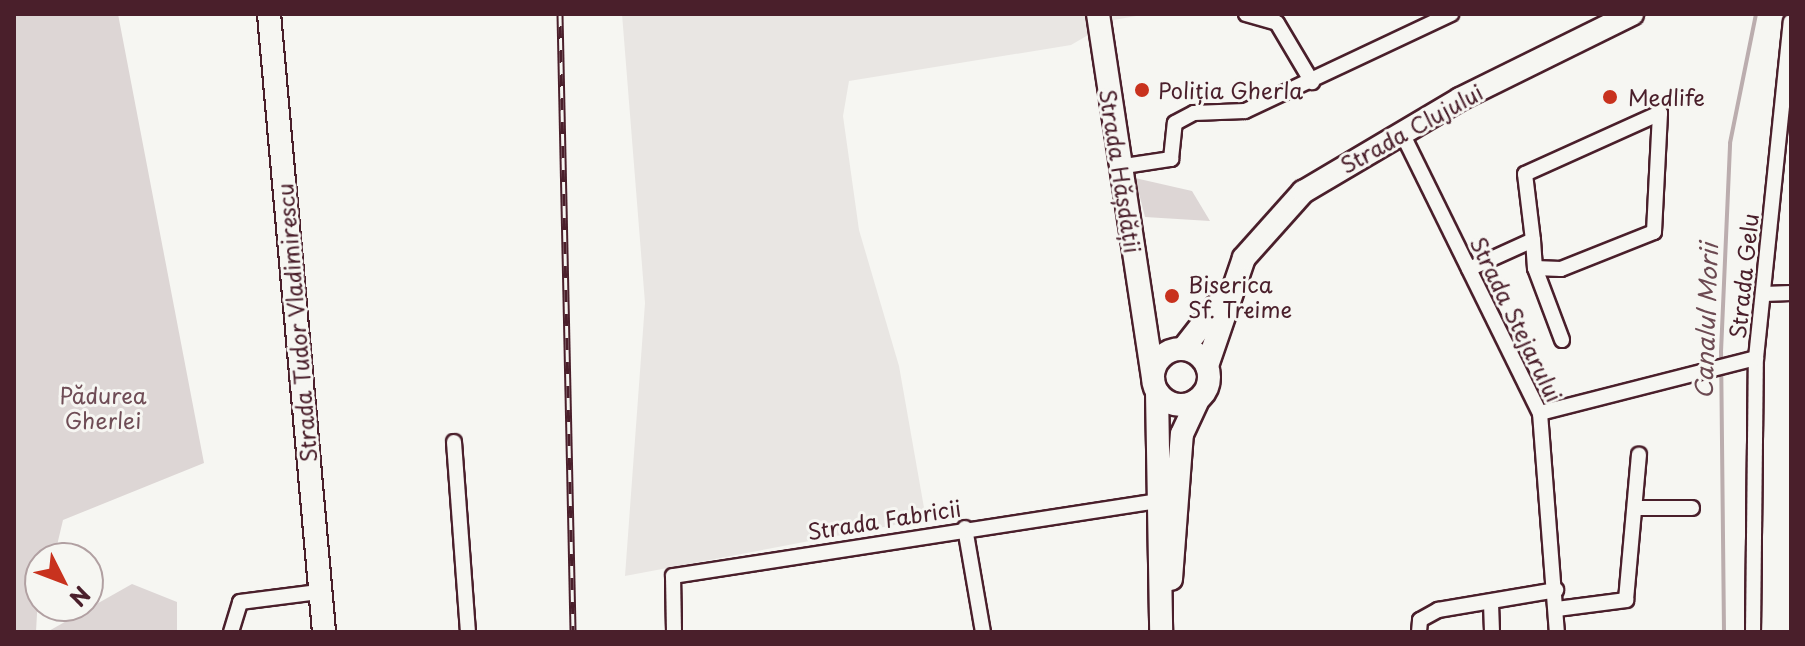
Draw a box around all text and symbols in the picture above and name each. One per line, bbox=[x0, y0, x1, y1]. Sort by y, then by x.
place label: Poliția Gherla bbox=[1158, 77, 1304, 103]
street label: Strada Clujului bbox=[1335, 78, 1487, 178]
marker: Poliția Gherla bbox=[1133, 81, 1151, 99]
place label: Medlife bbox=[1628, 84, 1705, 110]
marker: Medlife bbox=[1599, 86, 1621, 108]
street label: Strada Hășdății bbox=[1095, 87, 1147, 255]
street label: Strada Tudor Vladimirescu bbox=[271, 182, 321, 464]
street label: Strada Gelu bbox=[1723, 211, 1763, 341]
street label: Strada Stejarului bbox=[1465, 232, 1569, 406]
water label: Canalul Morii bbox=[1689, 243, 1723, 399]
place label: Biserica Sf. Treime bbox=[1188, 270, 1294, 322]
marker: Biserica Sf. Treime bbox=[1163, 287, 1181, 305]
park label: Pădurea Gherlei bbox=[59, 381, 147, 432]
street label: Strada Fabricii bbox=[805, 494, 963, 544]
north arrow bbox=[24, 542, 104, 622]
text: N bbox=[63, 580, 99, 615]

